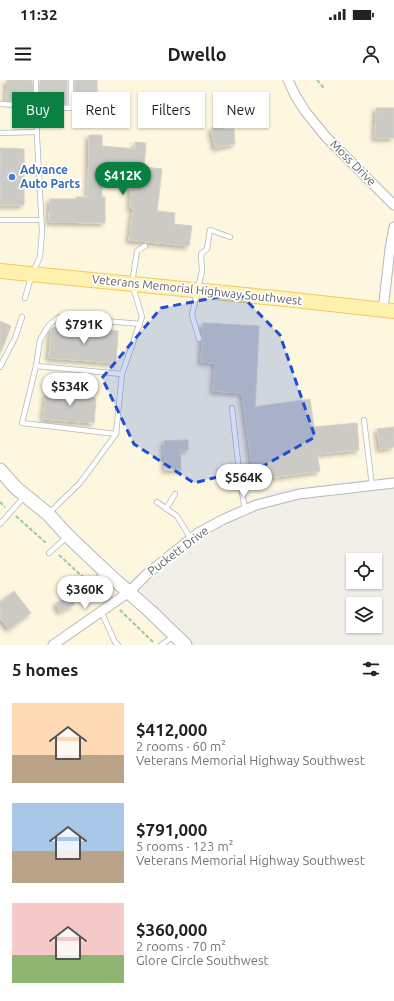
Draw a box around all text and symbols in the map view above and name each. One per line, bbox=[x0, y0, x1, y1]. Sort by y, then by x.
text: 11:32 bbox=[20, 6, 58, 23]
icon: menu bbox=[12, 43, 34, 65]
icon: person bbox=[360, 43, 382, 65]
text: Dwello bbox=[167, 44, 227, 64]
chip: Buy bbox=[12, 92, 64, 128]
chip: Rent bbox=[72, 92, 130, 128]
chip: Filters bbox=[138, 92, 205, 128]
chip: New bbox=[213, 92, 269, 128]
street label: Moss Drive bbox=[328, 137, 379, 188]
pin: $412K bbox=[95, 162, 151, 196]
place label: Advance Auto Parts bbox=[20, 163, 81, 190]
text: $412K bbox=[104, 168, 142, 182]
marker: Advance Auto Parts bbox=[7, 172, 17, 182]
street label: Veterans Memorial Highway Southwest bbox=[91, 272, 303, 307]
pin: $791K bbox=[56, 311, 112, 345]
text: $791K bbox=[65, 317, 103, 331]
pin: $534K bbox=[42, 373, 98, 407]
text: $534K bbox=[51, 379, 89, 393]
pin: $564K bbox=[216, 464, 272, 498]
text: $564K bbox=[225, 470, 263, 484]
street label: Puckett Drive bbox=[145, 524, 211, 578]
map controls bbox=[346, 553, 382, 633]
button: locate bbox=[346, 553, 382, 589]
pin: $360K bbox=[57, 576, 113, 610]
text: $360K bbox=[66, 582, 104, 596]
button: layers bbox=[346, 597, 382, 633]
icon: filters bbox=[360, 658, 382, 680]
text: 5 homes bbox=[12, 660, 78, 679]
icon: home bbox=[44, 719, 92, 767]
text: $412,000 bbox=[136, 720, 207, 739]
text: 2 rooms · 60 m² bbox=[136, 739, 226, 753]
text: Veterans Memorial Highway Southwest bbox=[136, 753, 365, 767]
icon: home bbox=[44, 819, 92, 867]
text: $791,000 bbox=[136, 820, 207, 839]
text: 5 rooms · 123 m² bbox=[136, 839, 233, 853]
text: Veterans Memorial Highway Southwest bbox=[136, 853, 365, 867]
icon: home bbox=[44, 919, 92, 967]
text: $360,000 bbox=[136, 920, 207, 939]
text: 2 rooms · 70 m² bbox=[136, 939, 226, 953]
text: Glore Circle Southwest bbox=[136, 953, 269, 967]

